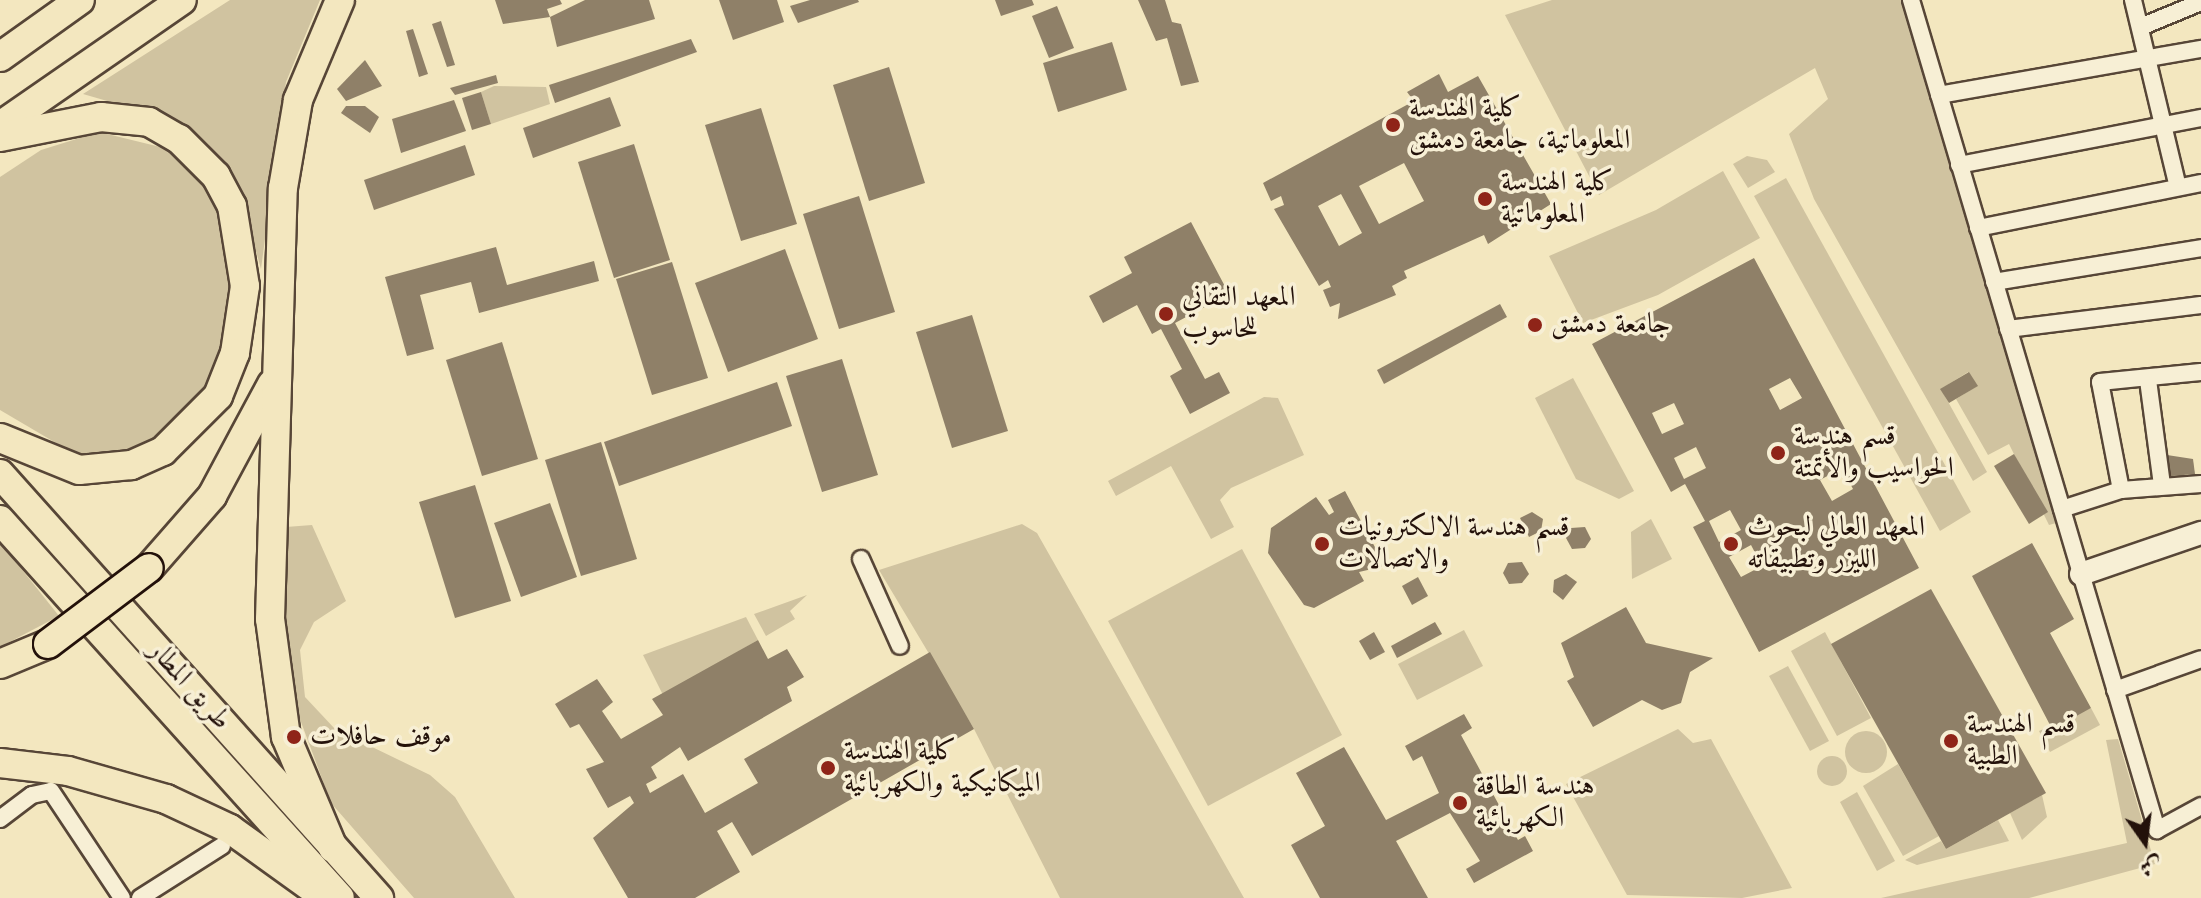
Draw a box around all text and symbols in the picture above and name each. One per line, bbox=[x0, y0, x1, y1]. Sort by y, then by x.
place label: كلية الهندسة المعلوماتية، جامعة دمشق bbox=[1409, 92, 1630, 158]
marker: كلية الهندسة المعلوماتية، جامعة دمشق bbox=[1384, 116, 1402, 134]
place label: كلية الهندسة المعلوماتية bbox=[1501, 166, 1614, 232]
marker: كلية الهندسة المعلوماتية bbox=[1476, 190, 1494, 208]
place label: المعهد التقاني للحاسوب bbox=[1182, 281, 1296, 347]
marker: المعهد التقاني للحاسوب bbox=[1157, 305, 1175, 323]
place label: جامعة دمشق bbox=[1551, 308, 1670, 342]
marker: جامعة دمشق bbox=[1526, 316, 1544, 334]
place label: قسم هندسة الحواسيب والأتمتة bbox=[1794, 420, 1954, 486]
marker: قسم هندسة الحواسيب والأتمتة bbox=[1769, 444, 1787, 462]
place label: قسم هندسة الالكترونيات والاتصالات bbox=[1338, 511, 1569, 577]
place label: المعهد العالي لبحوث الليزر وتطبيقاته bbox=[1747, 511, 1925, 577]
marker: قسم هندسة الالكترونيات والاتصالات bbox=[1313, 535, 1331, 553]
marker: المعهد العالي لبحوث الليزر وتطبيقاته bbox=[1722, 535, 1740, 553]
street label: طريق المطار bbox=[140, 635, 238, 737]
place label: قسم الهندسة الطبية bbox=[1967, 708, 2075, 774]
place label: موقف حافلات bbox=[310, 720, 452, 754]
marker: موقف حافلات bbox=[285, 728, 303, 746]
marker: قسم الهندسة الطبية bbox=[1942, 732, 1960, 750]
place label: كلية الهندسة الميكانيكية والكهربائية bbox=[844, 735, 1040, 801]
marker: كلية الهندسة الميكانيكية والكهربائية bbox=[819, 759, 837, 777]
place label: هندسة الطاقة الكهربائية bbox=[1476, 770, 1595, 836]
marker: هندسة الطاقة الكهربائية bbox=[1451, 794, 1469, 812]
north arrow bbox=[2105, 802, 2185, 882]
text: ش bbox=[2138, 852, 2164, 879]

